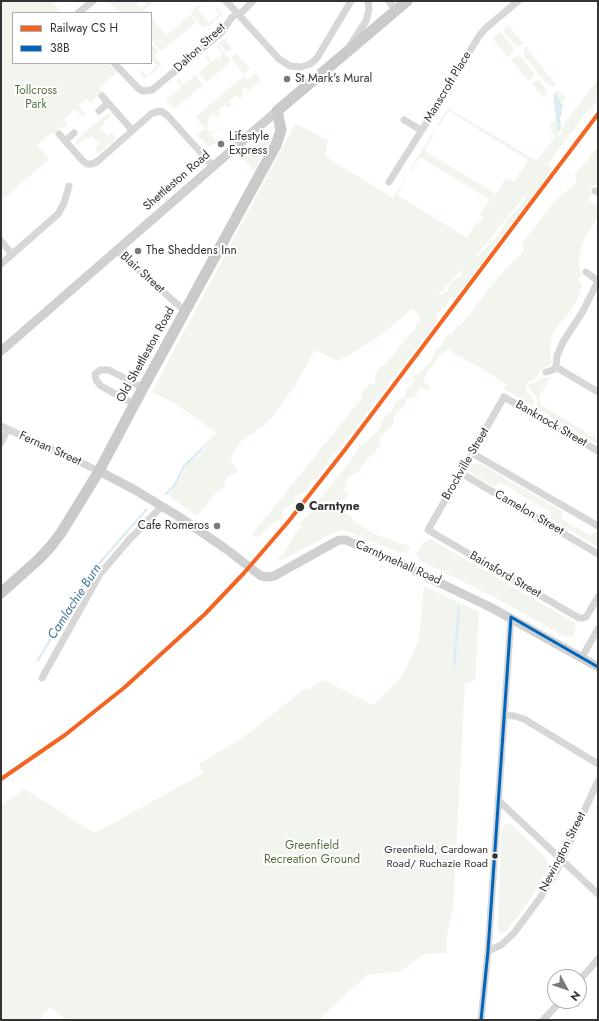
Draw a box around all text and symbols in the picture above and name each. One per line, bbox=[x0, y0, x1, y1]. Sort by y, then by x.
legend bbox=[12, 12, 152, 64]
text: Railway CS H bbox=[50, 19, 118, 37]
street label: Dalton Street bbox=[171, 21, 229, 75]
text: 38B bbox=[50, 39, 70, 57]
street label: Manscroft Place bbox=[421, 49, 475, 125]
place label: St Mark's Mural bbox=[295, 72, 372, 86]
marker: St Mark's Mural bbox=[282, 74, 292, 84]
park label: Tollcross Park bbox=[15, 84, 57, 112]
place label: Lifestyle Express bbox=[229, 130, 269, 158]
marker: Lifestyle Express bbox=[216, 139, 226, 149]
street label: Shettleston Road bbox=[141, 148, 213, 214]
place label: The Sheddens Inn bbox=[146, 244, 237, 258]
marker: The Sheddens Inn bbox=[133, 246, 143, 256]
street label: Blair Street bbox=[117, 249, 167, 297]
street label: Old Shettleston Road bbox=[114, 305, 178, 405]
street label: Banknock Street bbox=[513, 398, 589, 450]
street label: Brockville Street bbox=[440, 425, 492, 503]
street label: Fernan Street bbox=[17, 429, 83, 469]
street label: Camelon Street bbox=[492, 487, 566, 539]
place label: Carntyne bbox=[309, 500, 360, 514]
marker: Carntyne bbox=[294, 501, 306, 513]
place label: Cafe Romeros bbox=[138, 519, 209, 533]
marker: Cafe Romeros bbox=[212, 521, 222, 531]
street label: Carntynehall Road bbox=[353, 538, 443, 588]
street label: Bainsford Street bbox=[467, 549, 543, 601]
water label: Camlachie Burn bbox=[45, 561, 105, 643]
street label: Newington Street bbox=[537, 810, 589, 894]
park label: Greenfield Recreation Ground bbox=[264, 839, 360, 867]
place label: Greenfield, Cardowan Road/ Ruchazie Road bbox=[384, 843, 488, 869]
marker: Greenfield, Cardowan Road/ Ruchazie Road bbox=[490, 851, 500, 861]
north arrow bbox=[547, 969, 587, 1009]
text: N bbox=[566, 988, 584, 1005]

